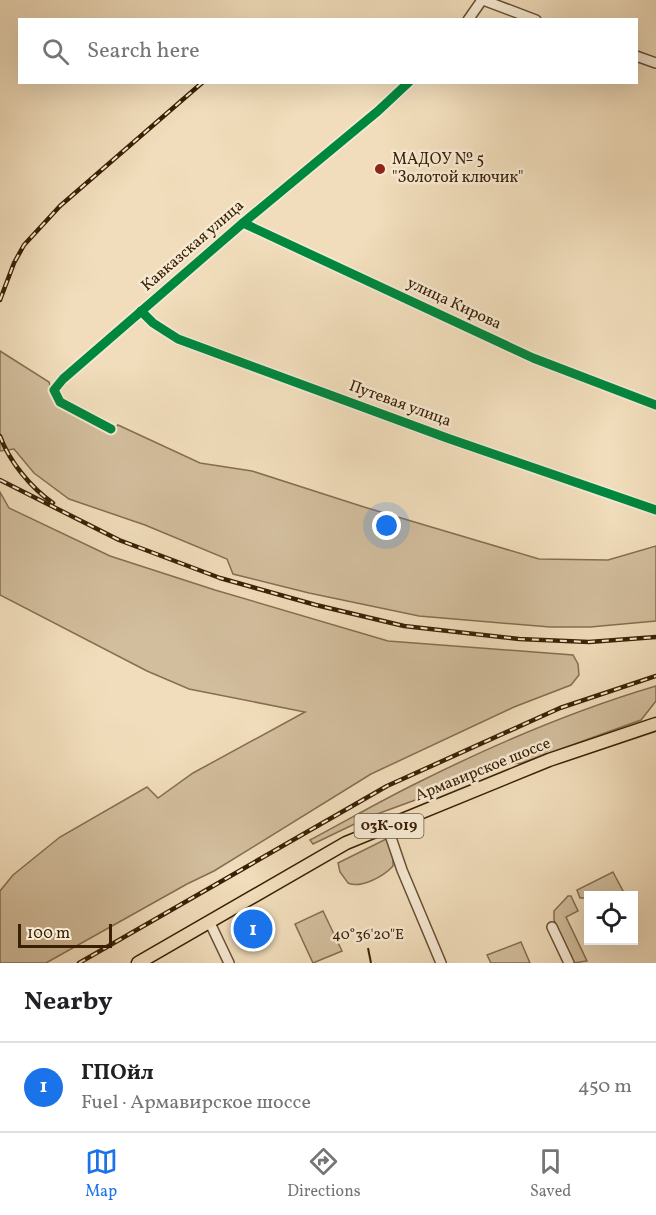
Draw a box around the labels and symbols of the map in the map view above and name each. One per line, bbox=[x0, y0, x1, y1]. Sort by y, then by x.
place label: МАДОУ № 5 "Золотой ключик" bbox=[392, 149, 523, 189]
marker: МАДОУ № 5 "Золотой ключик" bbox=[373, 162, 387, 176]
street label: Кавказская улица bbox=[137, 195, 249, 297]
street label: улица Кирова bbox=[403, 272, 505, 336]
street label: Путевая улица bbox=[346, 375, 454, 433]
your location bbox=[372, 511, 401, 540]
street label: Армавирское шоссе bbox=[412, 733, 554, 807]
road number: 03К-019 bbox=[354, 814, 424, 838]
pin: 1 bbox=[234, 906, 272, 952]
scale bar bbox=[18, 921, 112, 948]
text: 40°36'20"E bbox=[332, 925, 404, 946]

